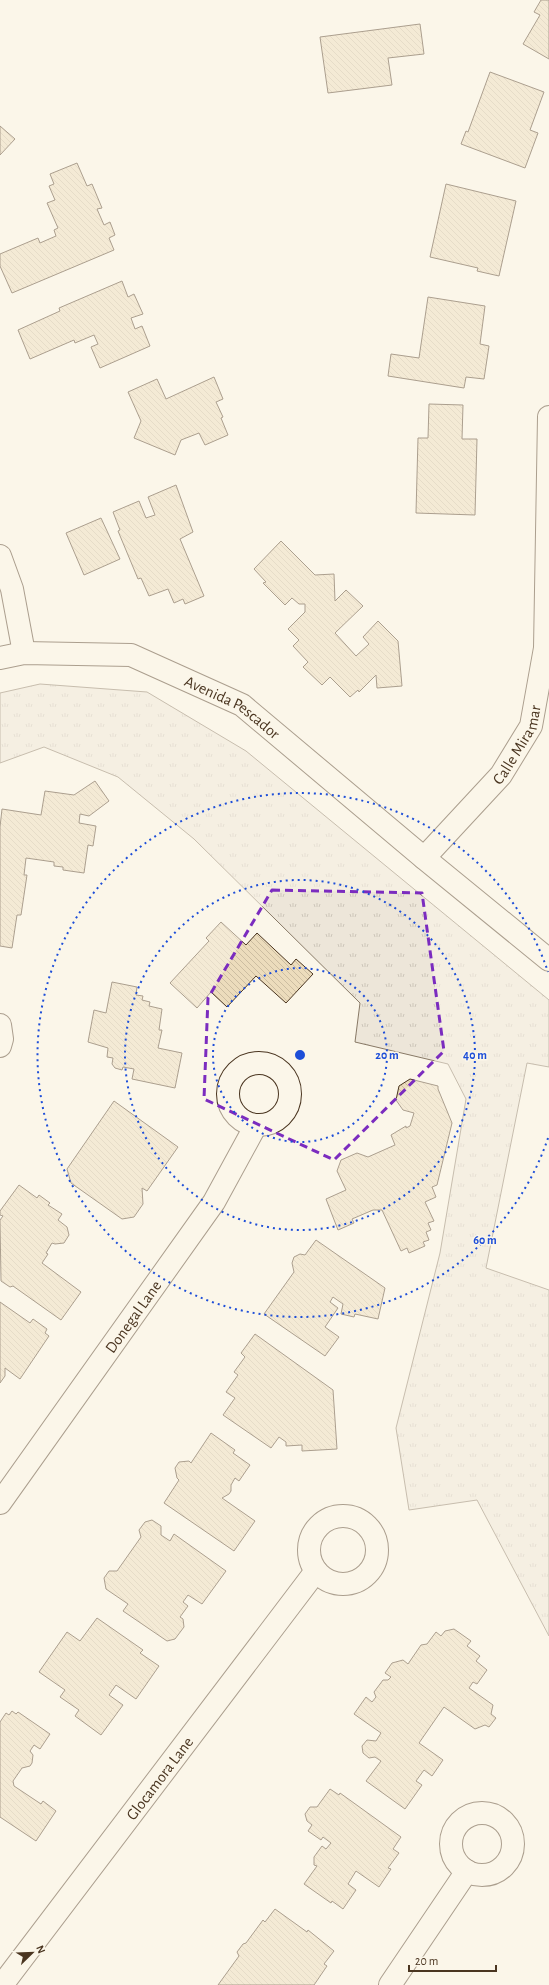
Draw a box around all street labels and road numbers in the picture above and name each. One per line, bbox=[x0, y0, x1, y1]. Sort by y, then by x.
street label: Avenida Pescador bbox=[182, 673, 283, 743]
street label: Calle Miramar bbox=[490, 703, 544, 788]
street label: Donegal Lane bbox=[102, 1278, 165, 1356]
street label: Glocamora Lane bbox=[123, 1734, 196, 1823]

